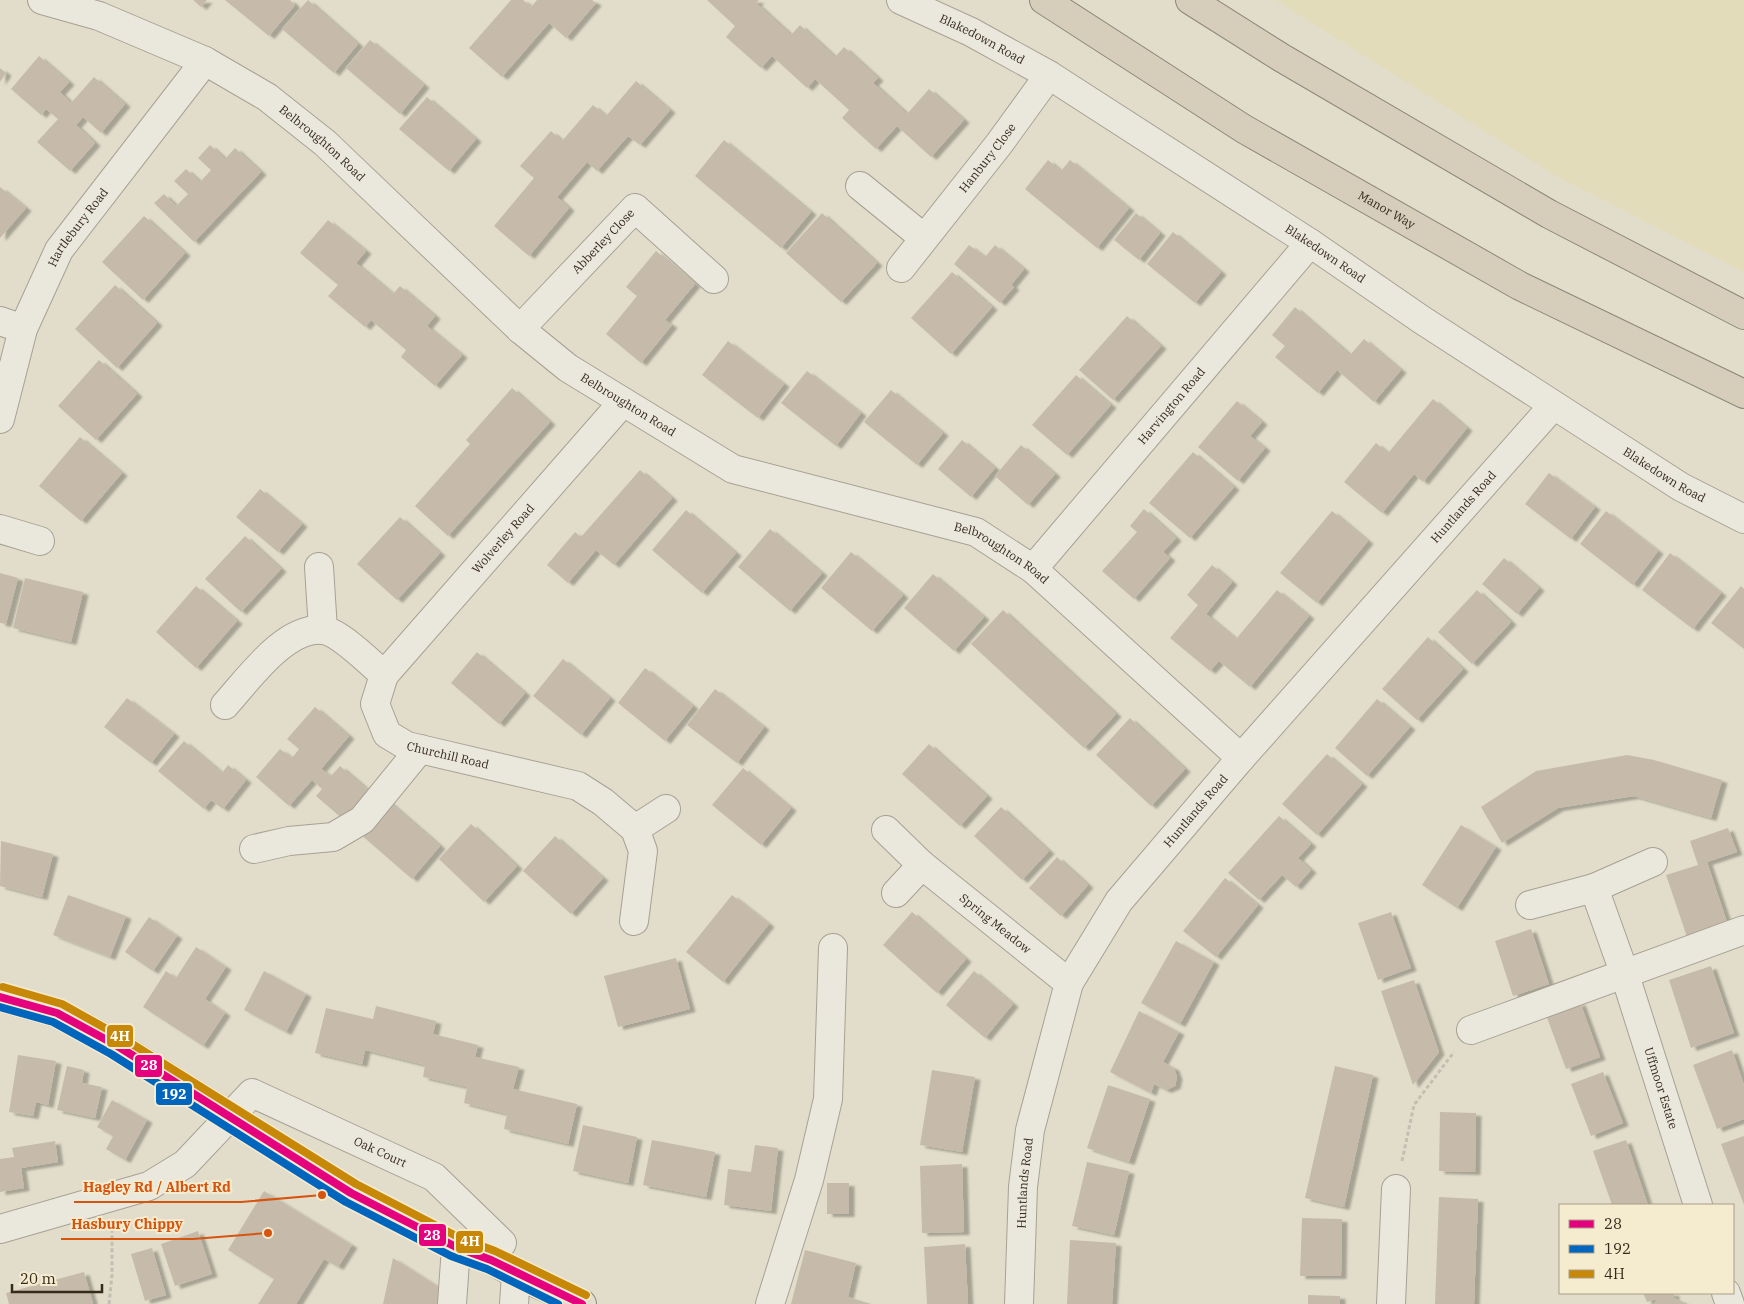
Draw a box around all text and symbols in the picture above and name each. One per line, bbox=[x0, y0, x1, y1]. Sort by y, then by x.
street label: Blakedown Road bbox=[937, 11, 1027, 67]
street label: Belbroughton Road bbox=[276, 102, 368, 184]
street label: Hanbury Close bbox=[956, 120, 1019, 195]
street label: Hartlebury Road bbox=[44, 185, 111, 269]
street label: Manor Way bbox=[1356, 187, 1419, 232]
street label: Abberley Close bbox=[569, 205, 637, 277]
street label: Blakedown Road bbox=[1282, 221, 1369, 286]
street label: Harvington Road bbox=[1134, 364, 1208, 447]
street label: Belbroughton Road bbox=[578, 370, 679, 439]
street label: Blakedown Road bbox=[1620, 444, 1708, 505]
street label: Huntlands Road bbox=[1427, 468, 1499, 546]
street label: Wolverley Road bbox=[468, 501, 537, 576]
street label: Belbroughton Road bbox=[953, 519, 1052, 587]
street label: Churchill Road bbox=[405, 738, 491, 772]
street label: Huntlands Road bbox=[1160, 771, 1231, 850]
street label: Spring Meadow bbox=[957, 890, 1035, 957]
line badge: 4H bbox=[106, 1024, 134, 1048]
text: 4H bbox=[110, 1027, 130, 1045]
street label: Uffmoor Estate bbox=[1641, 1045, 1681, 1131]
line badge: 28 bbox=[134, 1054, 163, 1078]
text: 28 bbox=[141, 1056, 157, 1074]
line badge: 192 bbox=[155, 1082, 193, 1106]
text: 192 bbox=[161, 1085, 187, 1103]
street label: Oak Court bbox=[352, 1133, 409, 1170]
street label: Huntlands Road bbox=[1014, 1137, 1036, 1229]
callout: Hagley Rd / Albert Rd bbox=[74, 1173, 241, 1202]
text: Hagley Rd / Albert Rd bbox=[83, 1178, 231, 1196]
legend bbox=[1559, 1204, 1734, 1294]
callout: Hasbury Chippy bbox=[61, 1210, 193, 1239]
text: 28 bbox=[1604, 1214, 1622, 1233]
text: Hasbury Chippy bbox=[71, 1215, 183, 1233]
line badge: 28 bbox=[418, 1223, 447, 1247]
text: 28 bbox=[424, 1226, 440, 1244]
line badge: 4H bbox=[455, 1230, 484, 1254]
text: 4H bbox=[460, 1232, 480, 1250]
text: 192 bbox=[1604, 1239, 1631, 1258]
scale bar bbox=[12, 1262, 102, 1294]
text: 4H bbox=[1604, 1264, 1625, 1283]
text: 20 m bbox=[20, 1269, 56, 1288]

